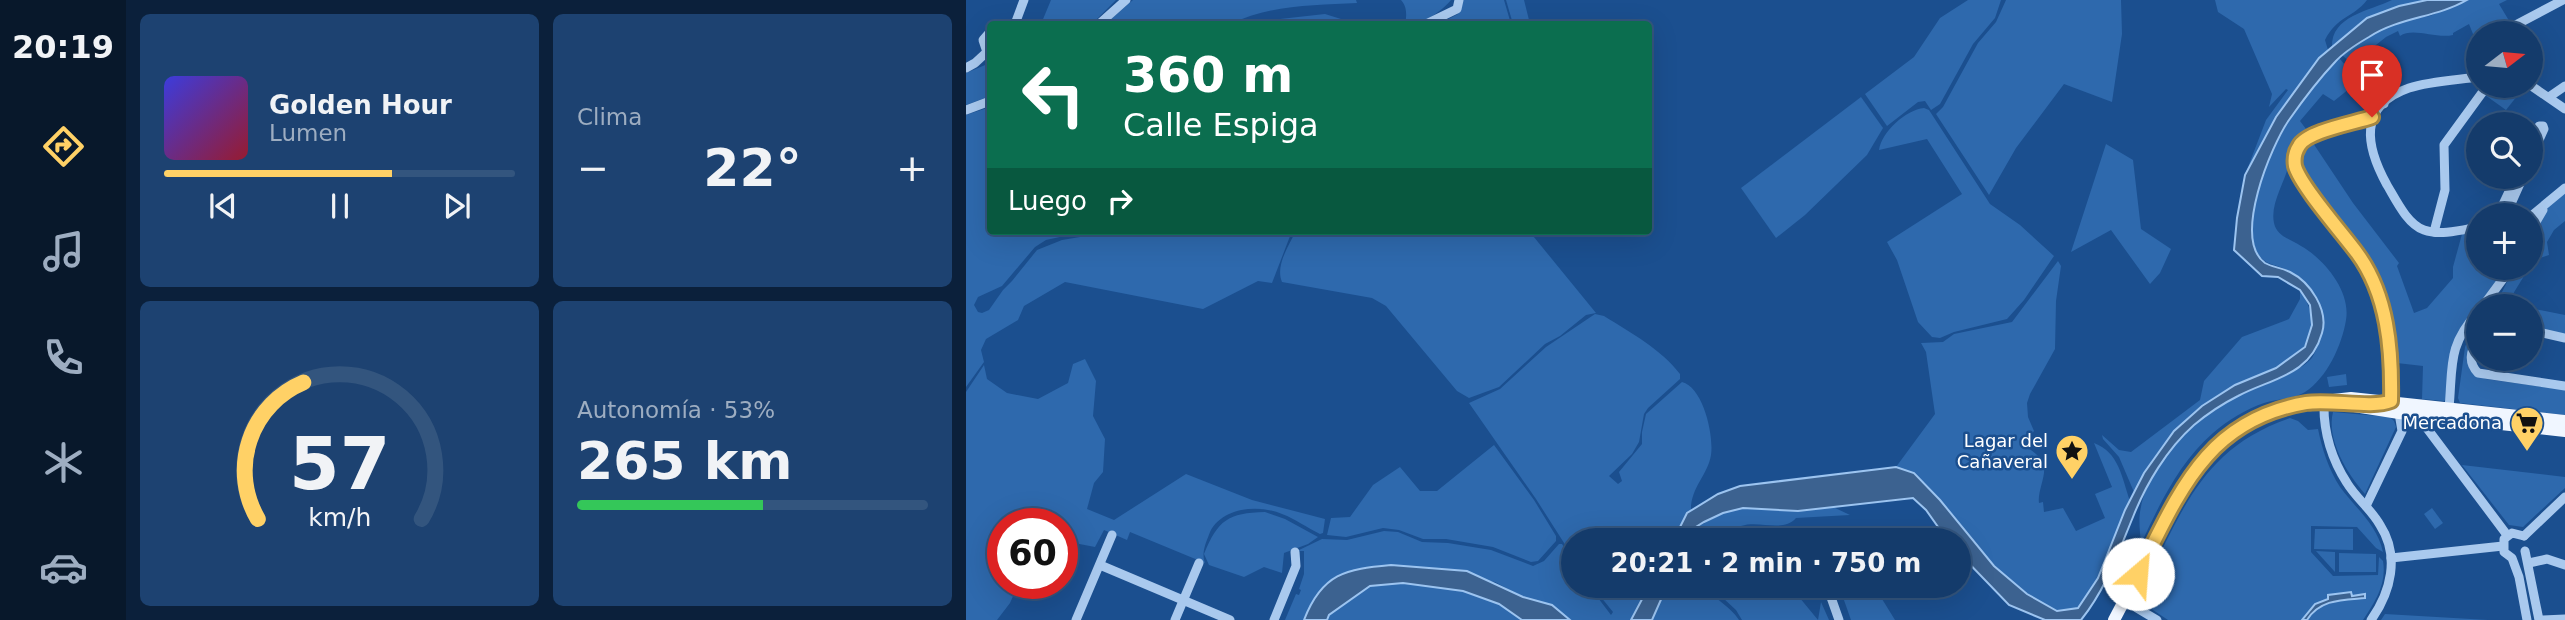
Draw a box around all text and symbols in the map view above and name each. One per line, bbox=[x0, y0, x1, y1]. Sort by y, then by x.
north arrow bbox=[2466, 21, 2543, 98]
map controls bbox=[2466, 21, 2543, 371]
text: 20:19 bbox=[12, 28, 114, 66]
pin bbox=[2342, 45, 2402, 117]
text: 360 m bbox=[1123, 47, 1293, 104]
icon: left bbox=[1008, 49, 1099, 140]
icon: arrive bbox=[2353, 56, 2391, 94]
text: Golden Hour bbox=[269, 90, 452, 120]
text: Clima bbox=[577, 104, 642, 130]
text: Calle Espiga bbox=[1123, 106, 1319, 144]
button: search bbox=[2466, 112, 2543, 189]
text: Lumen bbox=[269, 120, 347, 146]
icon: directions bbox=[39, 122, 88, 171]
text: 22° bbox=[703, 138, 802, 198]
text: − bbox=[577, 146, 609, 190]
text: + bbox=[896, 146, 928, 190]
icon: right bbox=[1101, 182, 1139, 220]
text: Luego bbox=[1008, 186, 1087, 216]
icon: previous bbox=[204, 187, 242, 225]
icon: pause bbox=[321, 187, 359, 225]
icon: next bbox=[438, 187, 476, 225]
button: + bbox=[2466, 203, 2543, 280]
icon: music bbox=[39, 227, 88, 276]
button: − bbox=[2466, 294, 2543, 371]
icon: phone bbox=[39, 333, 88, 382]
text: Autonomía · 53% bbox=[577, 397, 775, 423]
supermarket icon: Mercadona bbox=[2508, 404, 2546, 453]
place label: Mercadona bbox=[2403, 412, 2502, 433]
text: 57 bbox=[289, 422, 390, 507]
place label: Lagar del Cañaveral bbox=[1957, 430, 2048, 472]
text: 265 km bbox=[577, 431, 792, 491]
place icon: Lagar del Cañaveral bbox=[2053, 432, 2091, 481]
icon: climate bbox=[39, 438, 88, 487]
text: km/h bbox=[308, 503, 371, 532]
speed limit sign: 60 bbox=[987, 508, 1078, 599]
position arrow bbox=[2101, 537, 2175, 611]
icon: car bbox=[39, 543, 88, 592]
text: 20:21 · 2 min · 750 m bbox=[1611, 548, 1921, 578]

